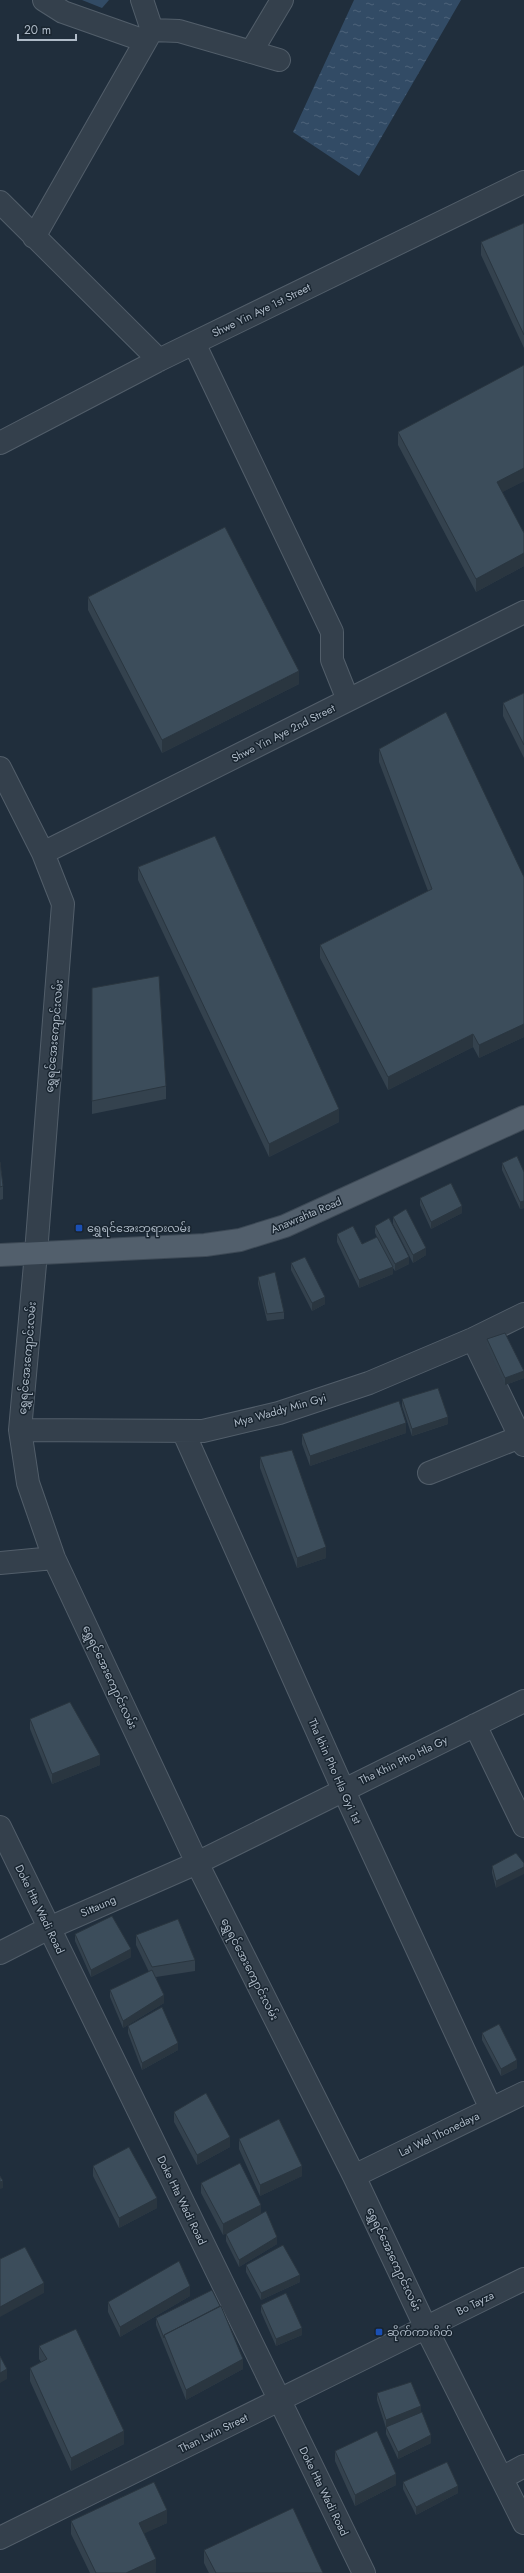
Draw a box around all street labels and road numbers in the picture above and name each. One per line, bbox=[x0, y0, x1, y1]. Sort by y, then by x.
street label: Shwe Yin Aye 1st Street bbox=[209, 279, 313, 341]
street label: Shwe Yin Aye 2nd Street bbox=[228, 700, 338, 766]
street label: ရွှေရင်အေးကျောင်းလမ်း bbox=[41, 979, 68, 1093]
street label: Anawrahta Road bbox=[268, 1193, 344, 1237]
street label: ရွှေရင်အေးကျောင်းလမ်း bbox=[14, 1301, 41, 1415]
street label: Mya Waddy Min Gyi bbox=[232, 1389, 328, 1431]
street label: ရွှေရင်အေးကျောင်းလမ်း bbox=[78, 1622, 141, 1732]
street label: Tha khin Pho Hla Gyi 1st bbox=[305, 1716, 366, 1827]
street label: Tha Khin Pho Hla Gy bbox=[356, 1731, 450, 1788]
street label: Doke Hta Wadi Road bbox=[11, 1862, 69, 1956]
street label: Sittaung bbox=[78, 1891, 118, 1921]
street label: ရွှေရင်အေးကျောင်းလမ်း bbox=[216, 1915, 283, 2024]
street label: Lat Wel Thonedaya bbox=[396, 2108, 482, 2160]
street label: Doke Hta Wadi Road bbox=[153, 2153, 211, 2247]
street label: ရွှေရင်အေးကျောင်းလမ်း bbox=[362, 2204, 425, 2314]
street label: Bo Tayza bbox=[453, 2287, 497, 2319]
street label: Than Lwin Street bbox=[176, 2409, 251, 2457]
street label: Doke Hta Wadi Road bbox=[295, 2444, 353, 2538]

